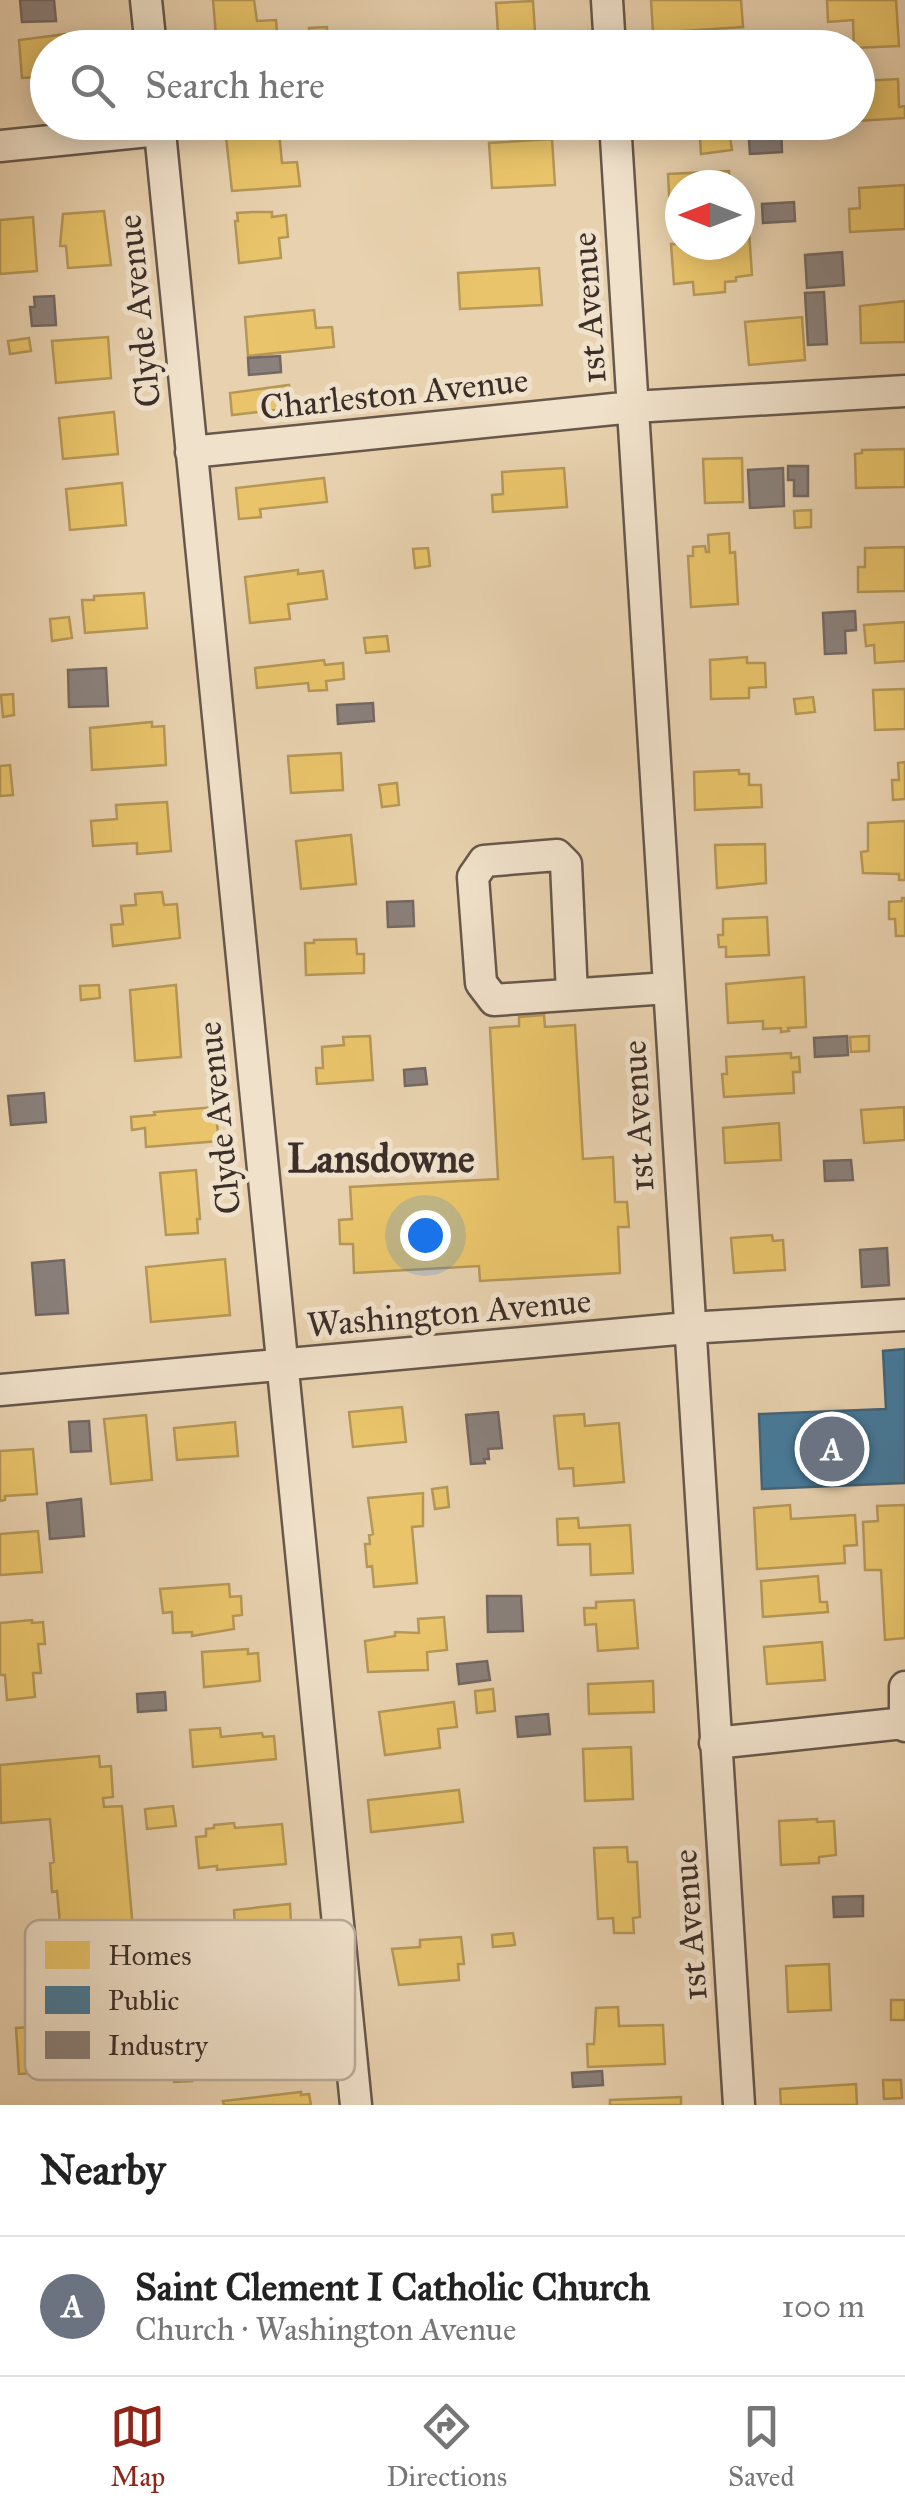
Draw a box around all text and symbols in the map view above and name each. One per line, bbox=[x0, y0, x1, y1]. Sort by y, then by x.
search box bbox=[30, 30, 875, 140]
icon: search bbox=[65, 58, 120, 113]
text: Search here bbox=[145, 62, 325, 108]
north arrow bbox=[665, 170, 755, 260]
street label: Clyde Avenue bbox=[107, 212, 171, 410]
street label: 1st Avenue bbox=[562, 231, 616, 385]
street label: Charleston Avenue bbox=[258, 359, 530, 429]
street label: Clyde Avenue bbox=[187, 1019, 251, 1217]
street label: 1st Avenue bbox=[613, 1039, 663, 1193]
district label: Lansdowne bbox=[287, 1134, 475, 1183]
your location bbox=[400, 1210, 451, 1261]
street label: Washington Avenue bbox=[305, 1279, 593, 1347]
pin: A bbox=[800, 1412, 864, 1486]
street label: 1st Avenue bbox=[663, 1848, 717, 2002]
legend bbox=[25, 1920, 355, 2080]
text: Homes bbox=[108, 1938, 191, 1973]
text: Public bbox=[108, 1983, 179, 2018]
text: Industry bbox=[108, 2028, 209, 2063]
text: Nearby bbox=[40, 2144, 165, 2196]
text: Saint Clement I Catholic Church bbox=[135, 2264, 650, 2310]
text: A bbox=[62, 2287, 83, 2326]
text: 100 m bbox=[781, 2287, 865, 2326]
text: Church · Washington Avenue bbox=[135, 2310, 516, 2349]
tab: Map bbox=[110, 2399, 165, 2494]
tab: Directions bbox=[386, 2399, 507, 2494]
tab: Saved bbox=[728, 2399, 795, 2494]

